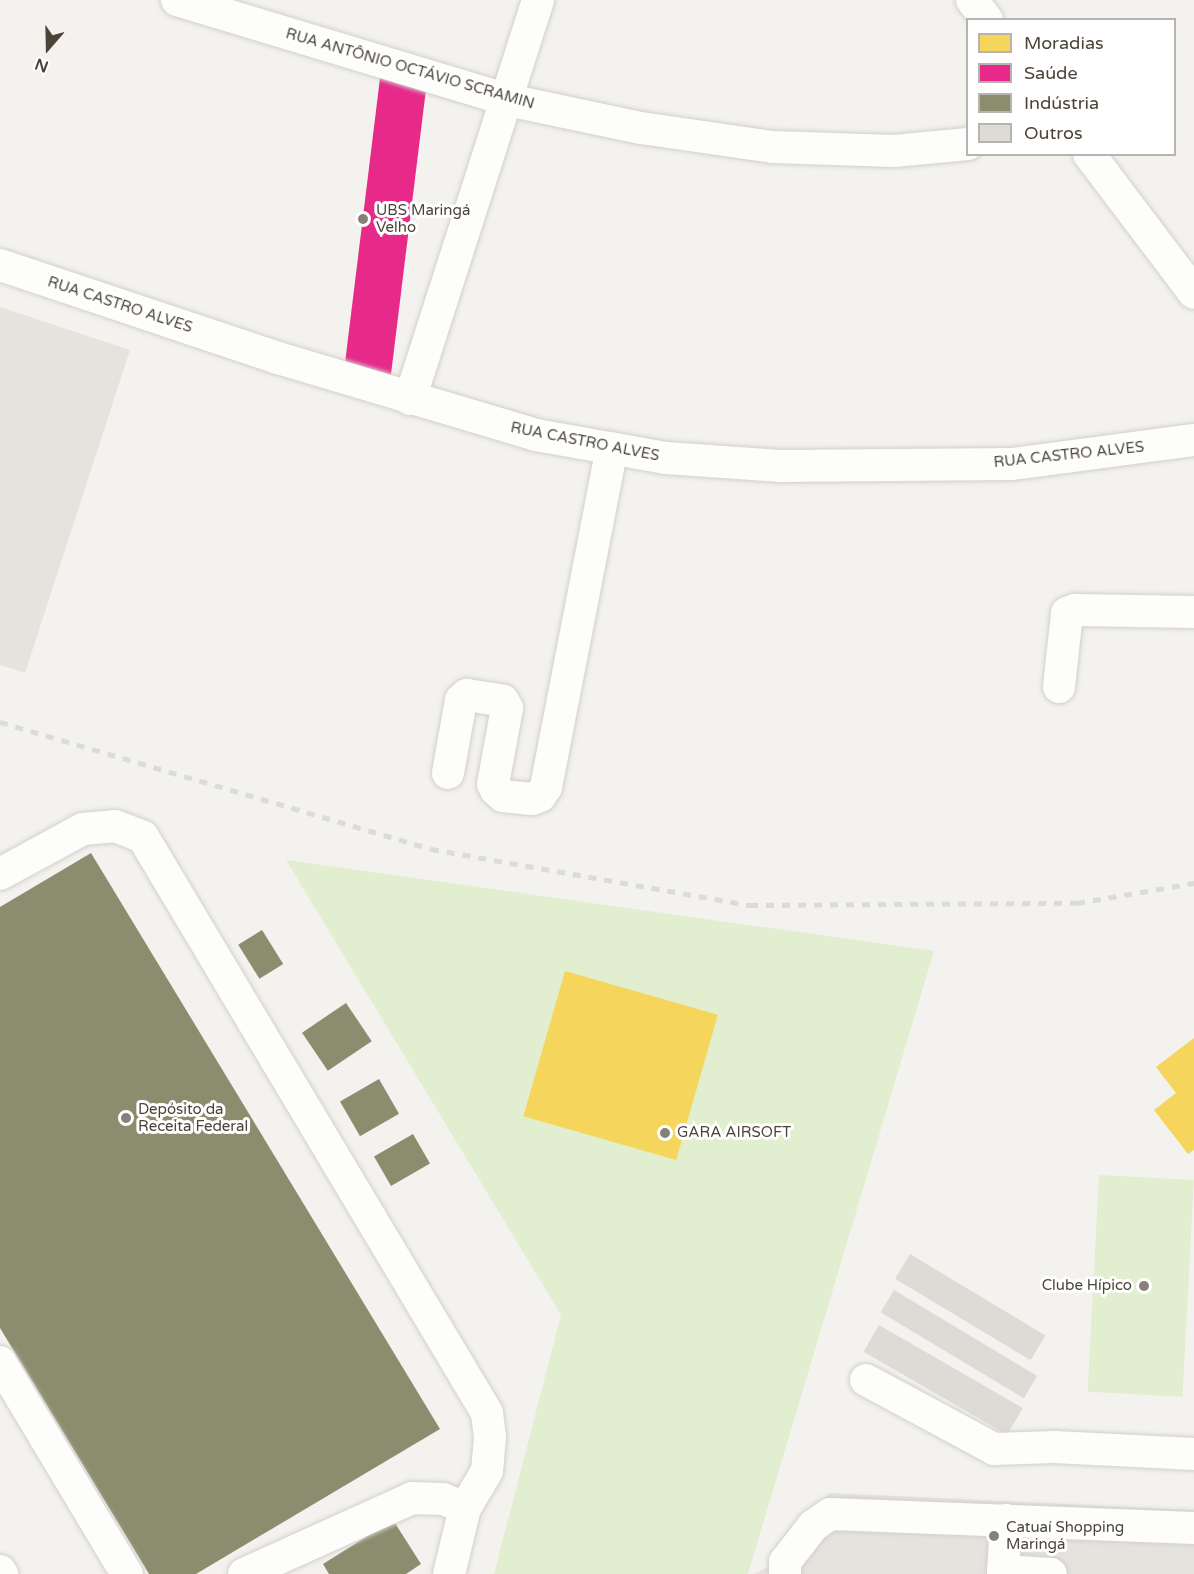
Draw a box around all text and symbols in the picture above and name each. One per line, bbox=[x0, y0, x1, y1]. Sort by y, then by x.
north arrow bbox=[18, 18, 78, 78]
legend bbox=[966, 18, 1176, 156]
street label: RUA ANTÔNIO OCTÁVIO SCRAMIN bbox=[284, 25, 536, 113]
text: Moradias bbox=[1024, 32, 1104, 54]
text: N bbox=[32, 53, 51, 77]
text: Saúde bbox=[1024, 62, 1078, 84]
text: Indústria bbox=[1024, 92, 1099, 114]
text: Outros bbox=[1024, 122, 1083, 144]
place label: UBS Maringá Velho bbox=[376, 201, 470, 236]
marker: UBS Maringá Velho bbox=[354, 210, 372, 228]
street label: RUA CASTRO ALVES bbox=[45, 273, 195, 337]
street label: RUA CASTRO ALVES bbox=[509, 419, 661, 465]
street label: RUA CASTRO ALVES bbox=[993, 438, 1145, 472]
place label: Depósito da Receita Federal bbox=[138, 1100, 248, 1135]
marker: Depósito da Receita Federal bbox=[119, 1111, 133, 1125]
place label: GARA AIRSOFT bbox=[677, 1124, 791, 1142]
marker: GARA AIRSOFT bbox=[658, 1126, 672, 1140]
place label: Clube Hípico bbox=[1042, 1277, 1132, 1295]
marker: Clube Hípico bbox=[1137, 1279, 1151, 1293]
place label: Catuaí Shopping Maringá bbox=[1006, 1518, 1124, 1553]
marker: Catuaí Shopping Maringá bbox=[987, 1529, 1001, 1543]

